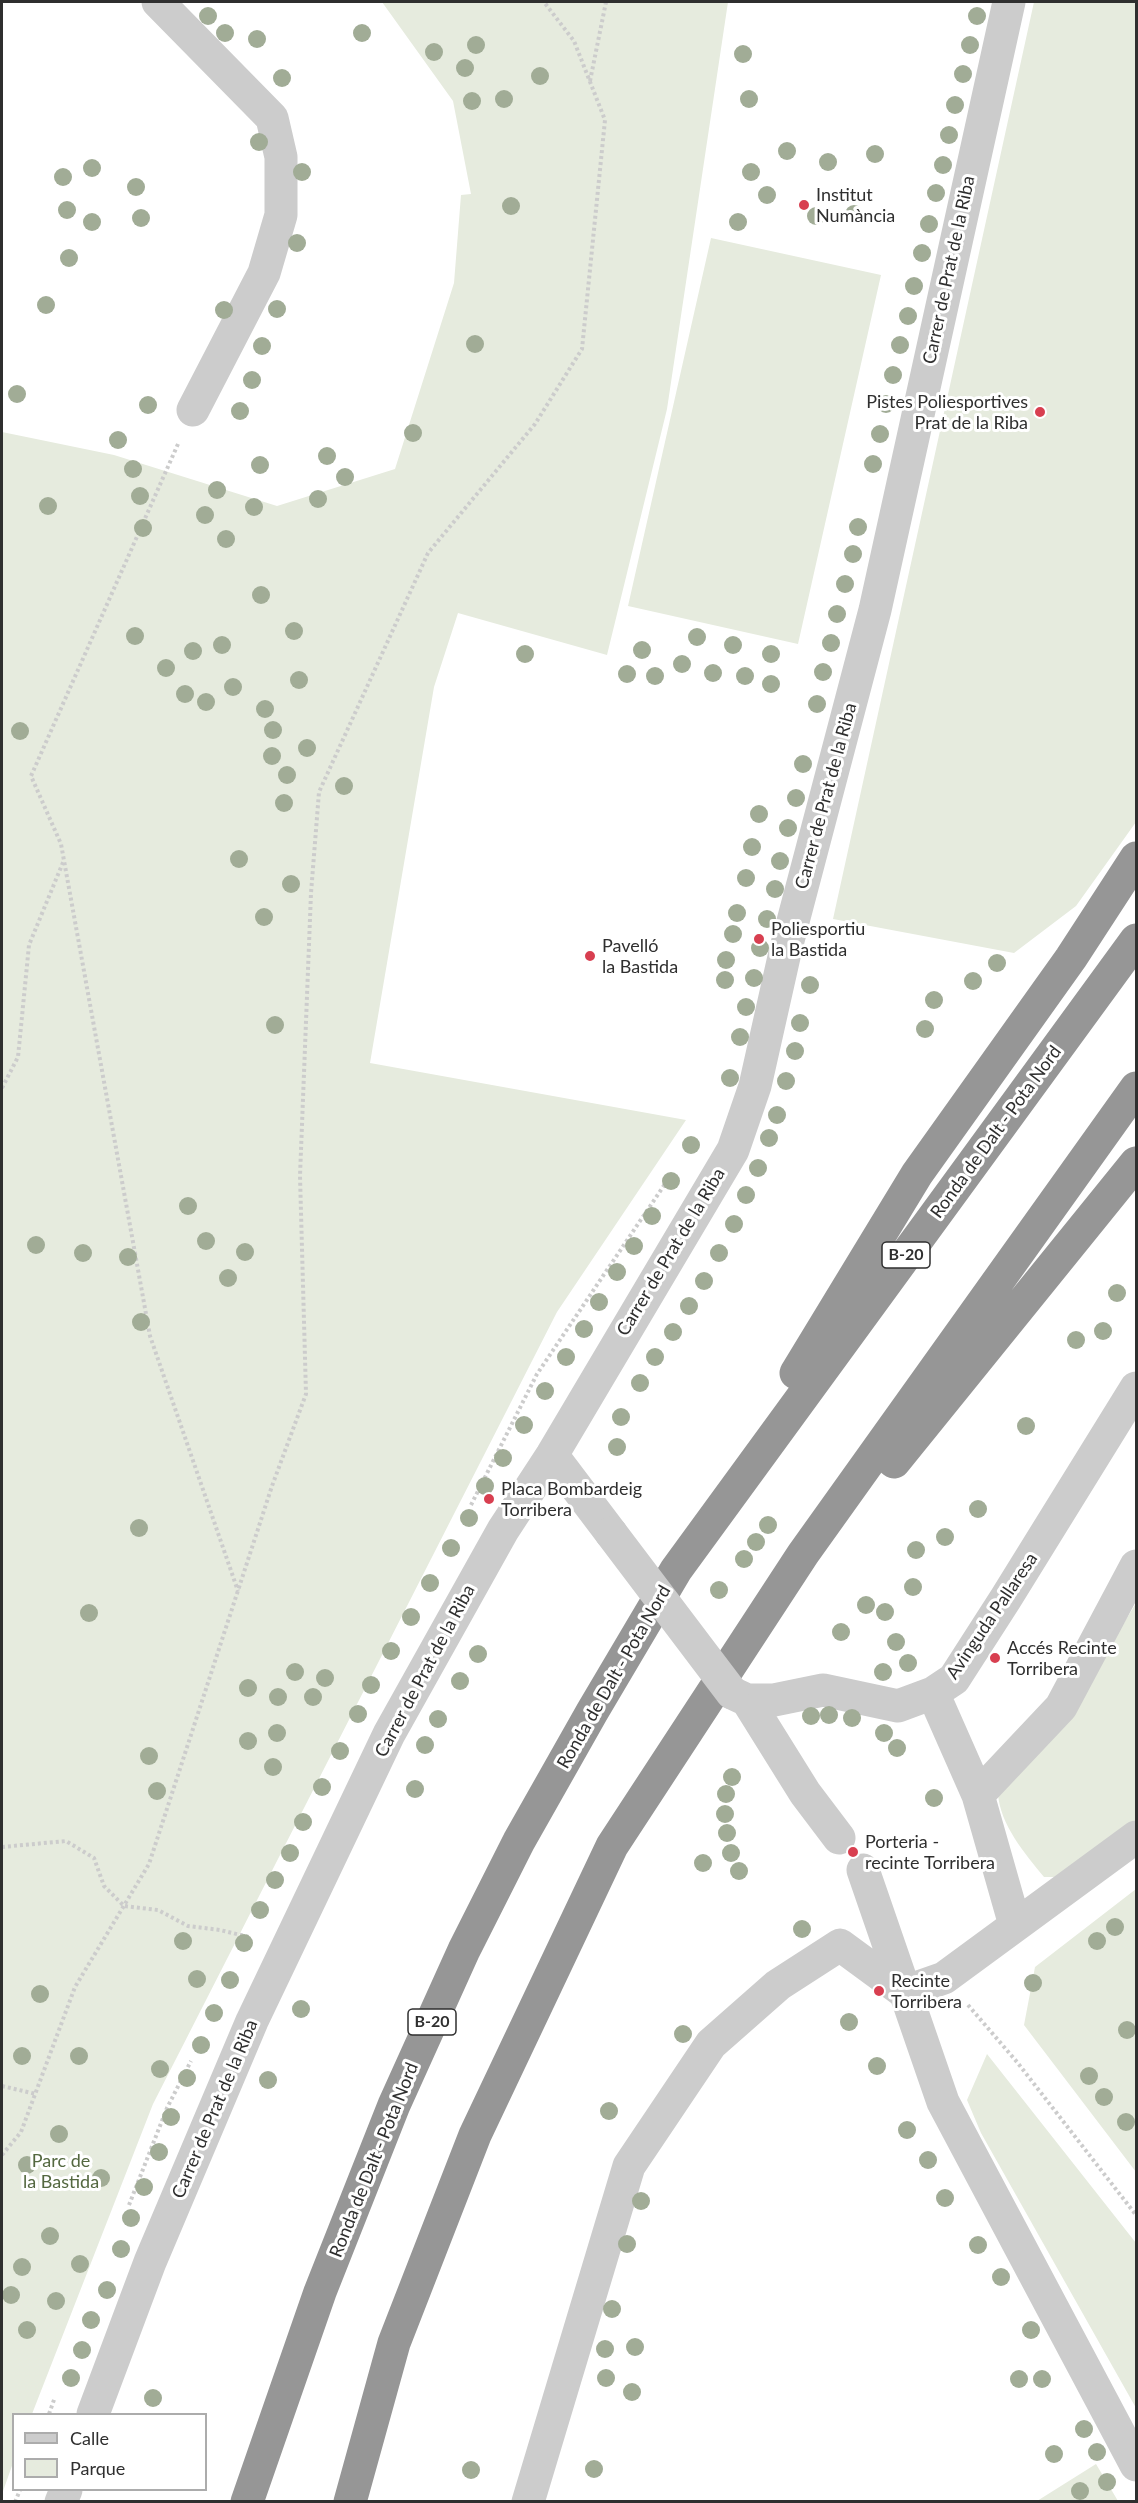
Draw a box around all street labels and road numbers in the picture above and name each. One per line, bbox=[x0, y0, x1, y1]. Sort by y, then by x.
street label: Carrer de Prat de la Riba bbox=[918, 174, 980, 366]
street label: Carrer de Prat de la Riba bbox=[791, 700, 861, 892]
street label: Ronda de Dalt - Pota Nord bbox=[926, 1041, 1066, 1223]
street label: Carrer de Prat de la Riba bbox=[612, 1164, 730, 1340]
road number: B-20 bbox=[882, 1242, 930, 1268]
street label: Avinguda Pallaresa bbox=[942, 1549, 1042, 1683]
street label: Carrer de Prat de la Riba bbox=[370, 1581, 480, 1761]
street label: Ronda de Dalt - Pota Nord bbox=[553, 1581, 675, 1773]
road number: B-20 bbox=[408, 2009, 456, 2035]
street label: Carrer de Prat de la Riba bbox=[168, 2016, 262, 2202]
street label: Ronda de Dalt - Pota Nord bbox=[325, 2059, 423, 2261]

